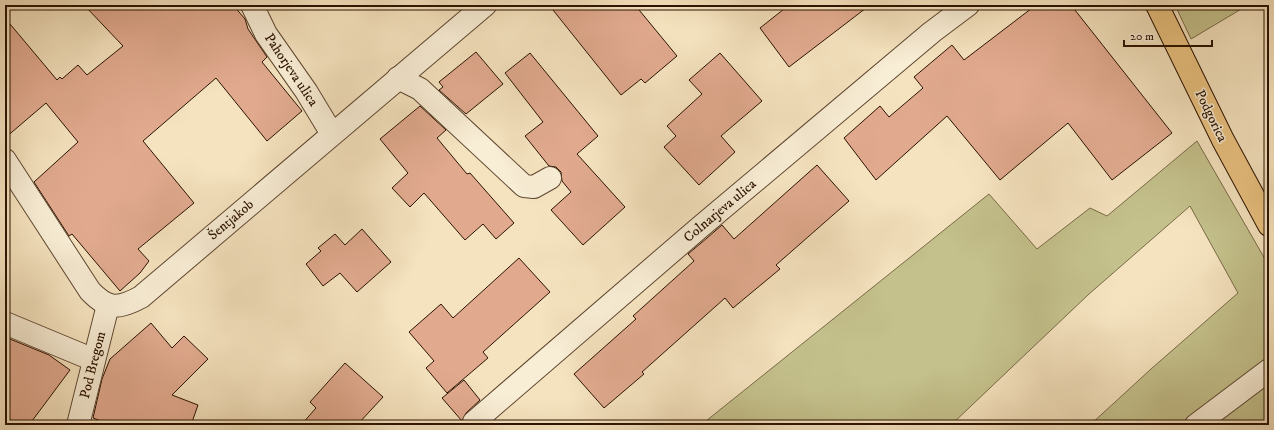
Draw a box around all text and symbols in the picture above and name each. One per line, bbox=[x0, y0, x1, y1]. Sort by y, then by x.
scale bar bbox=[1124, 22, 1212, 48]
text: 20 m bbox=[1130, 29, 1154, 44]
street label: Pahorjeva ulica bbox=[260, 30, 322, 110]
street label: Podgorica bbox=[1191, 87, 1231, 145]
street label: Colnarjeva ulica bbox=[680, 175, 760, 247]
street label: Šentjakob bbox=[204, 195, 258, 244]
street label: Pod Bregom bbox=[76, 329, 110, 400]

